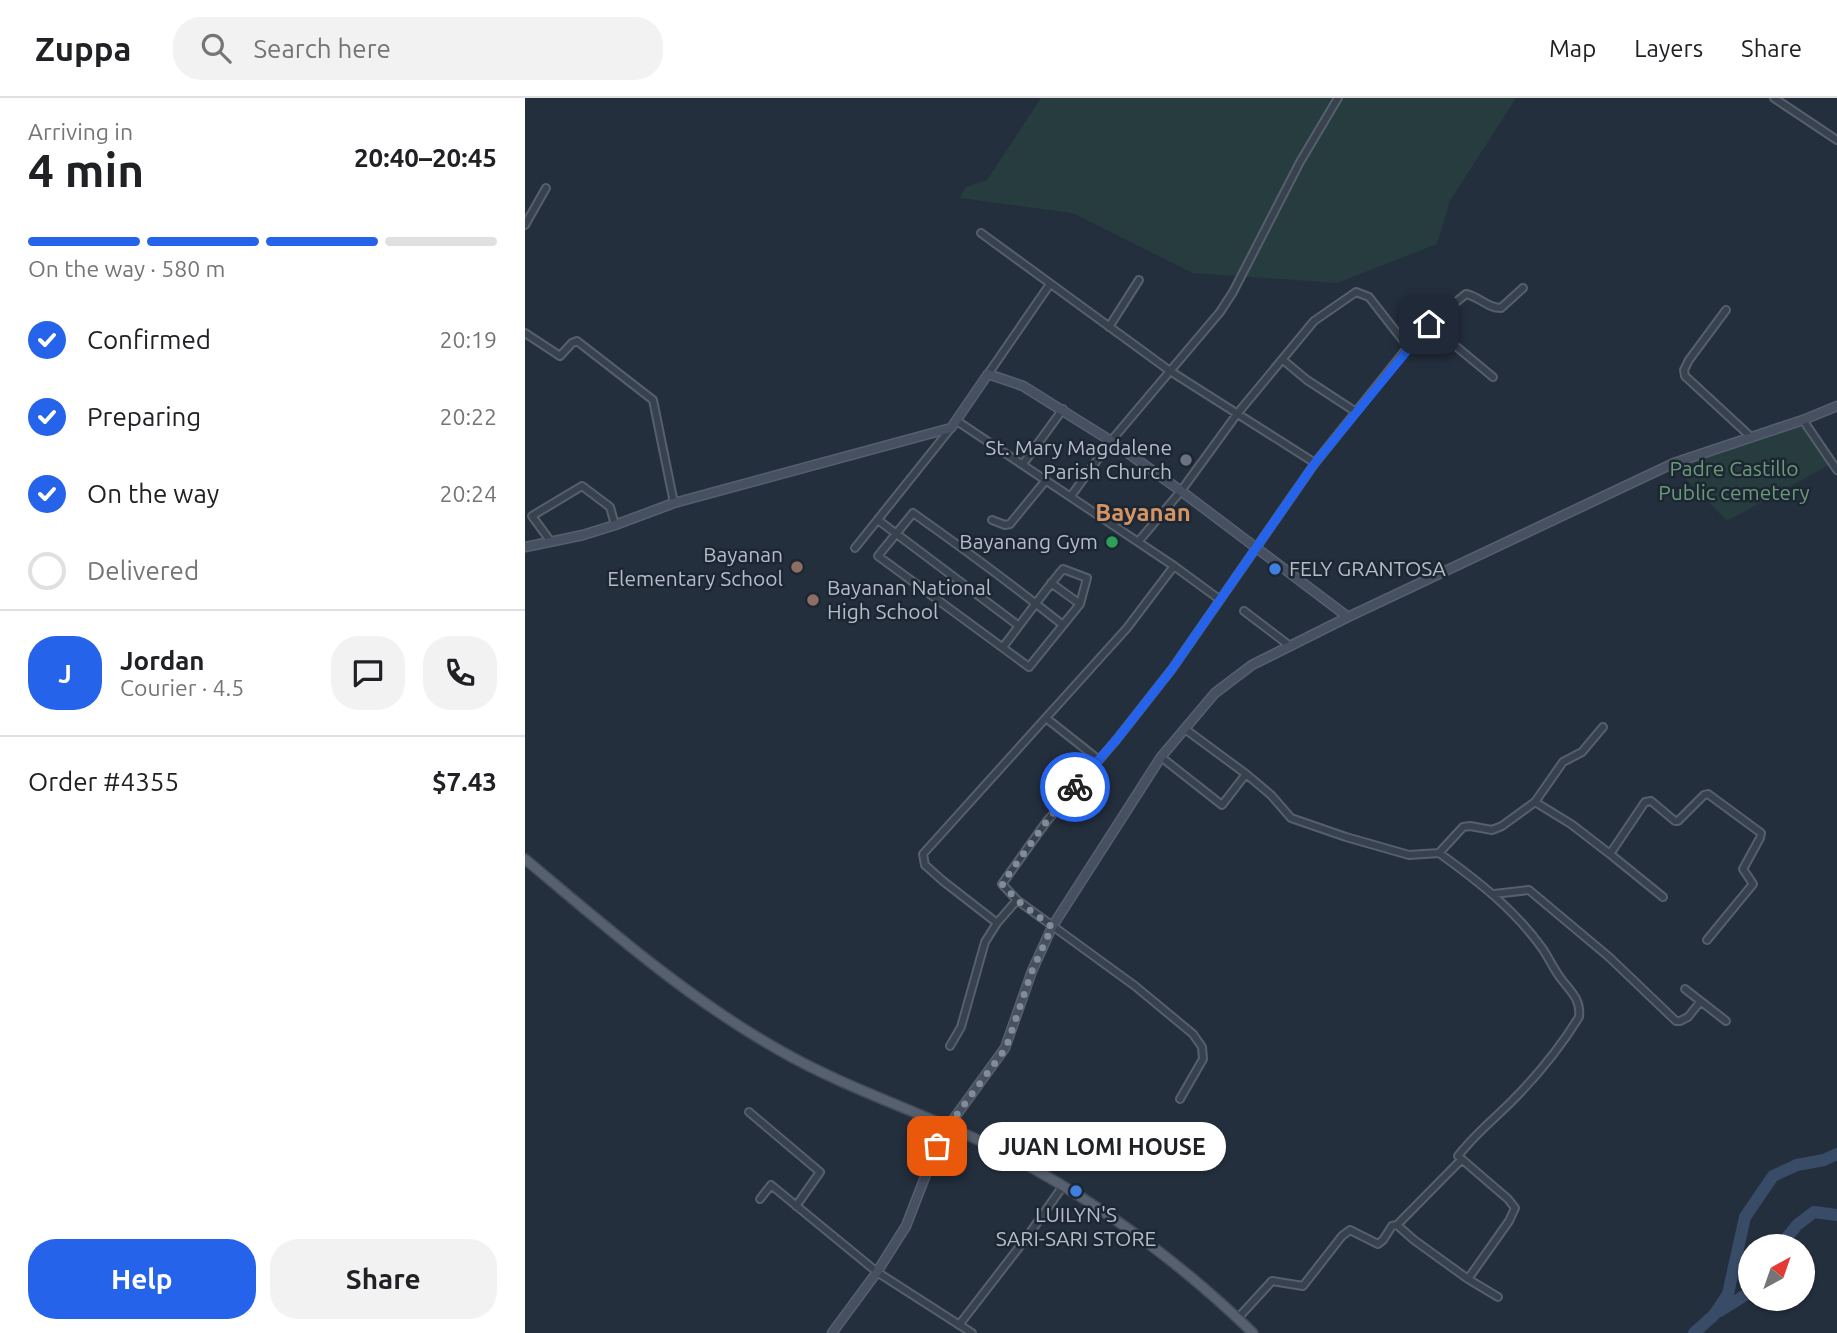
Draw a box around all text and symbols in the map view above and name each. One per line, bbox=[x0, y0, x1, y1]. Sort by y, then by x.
search box bbox=[173, 17, 663, 80]
icon: search bbox=[197, 29, 235, 67]
text: Zuppa bbox=[35, 30, 131, 67]
text: Search here bbox=[253, 34, 391, 63]
text: Map bbox=[1549, 35, 1596, 62]
text: Layers bbox=[1634, 35, 1703, 62]
text: Share bbox=[1741, 35, 1802, 62]
text: Arriving in bbox=[28, 119, 133, 144]
text: 20:40–20:45 bbox=[354, 143, 497, 172]
text: 4 min bbox=[28, 144, 144, 196]
text: On the way · 580 m bbox=[28, 256, 225, 281]
pin bbox=[1399, 294, 1459, 354]
icon: home bbox=[1410, 305, 1448, 343]
icon: check bbox=[28, 321, 66, 359]
text: Confirmed bbox=[87, 325, 211, 354]
text: 20:19 bbox=[439, 327, 497, 352]
icon: check bbox=[28, 398, 66, 436]
text: Preparing bbox=[87, 402, 201, 431]
text: 20:22 bbox=[439, 404, 497, 429]
place label: St. Mary Magdalene Parish Church bbox=[985, 435, 1172, 483]
marker: St. Mary Magdalene Parish Church bbox=[1178, 452, 1194, 468]
park label: Padre Castillo Public cemetery bbox=[1658, 456, 1810, 504]
icon: check bbox=[28, 475, 66, 513]
text: On the way bbox=[87, 479, 219, 508]
text: 20:24 bbox=[439, 481, 497, 506]
district label: Bayanan bbox=[1095, 499, 1191, 526]
place label: Bayanang Gym bbox=[959, 529, 1098, 553]
marker: Bayanang Gym bbox=[1104, 534, 1120, 550]
place label: Bayanan Elementary School bbox=[607, 542, 783, 590]
text: Delivered bbox=[87, 556, 199, 585]
place label: FELY GRANTOSA bbox=[1289, 556, 1446, 580]
marker: Bayanan Elementary School bbox=[789, 559, 805, 575]
marker: FELY GRANTOSA bbox=[1267, 561, 1283, 577]
place label: Bayanan National High School bbox=[827, 575, 991, 623]
marker: Bayanan National High School bbox=[805, 592, 821, 608]
button: chat bbox=[331, 636, 405, 710]
button: phone bbox=[423, 636, 497, 710]
text: Jordan bbox=[120, 646, 205, 675]
text: J bbox=[58, 659, 72, 688]
text: Courier · 4.5 bbox=[120, 675, 244, 700]
courier bbox=[1040, 752, 1110, 822]
text: Order #4355 bbox=[28, 767, 179, 796]
text: $7.43 bbox=[432, 767, 497, 796]
icon: bike bbox=[1056, 768, 1094, 806]
pin bbox=[907, 1116, 967, 1176]
callout: JUAN LOMI HOUSE bbox=[979, 1122, 1227, 1170]
icon: bag bbox=[918, 1127, 956, 1165]
text: JUAN LOMI HOUSE bbox=[998, 1134, 1206, 1159]
marker: LUILYN'S SARI-SARI STORE bbox=[1068, 1183, 1084, 1199]
place label: LUILYN'S SARI-SARI STORE bbox=[996, 1202, 1156, 1250]
north arrow bbox=[1738, 1234, 1815, 1311]
map controls bbox=[1738, 1234, 1815, 1311]
button: Help bbox=[28, 1239, 256, 1319]
button: Share bbox=[270, 1239, 497, 1319]

